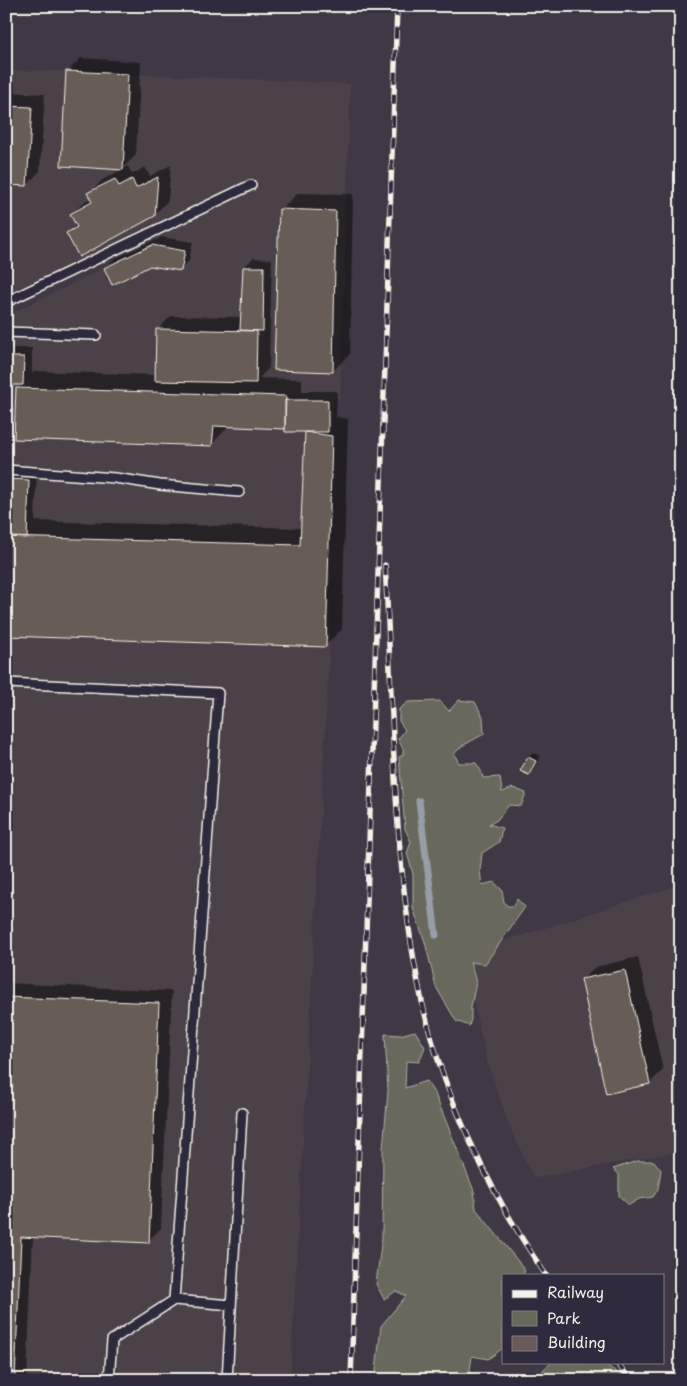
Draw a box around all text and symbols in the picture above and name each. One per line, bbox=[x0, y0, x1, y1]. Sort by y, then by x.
legend bbox=[502, 1274, 664, 1364]
text: Railway bbox=[547, 1280, 604, 1303]
text: Park bbox=[547, 1306, 581, 1329]
text: Building bbox=[547, 1330, 606, 1353]

